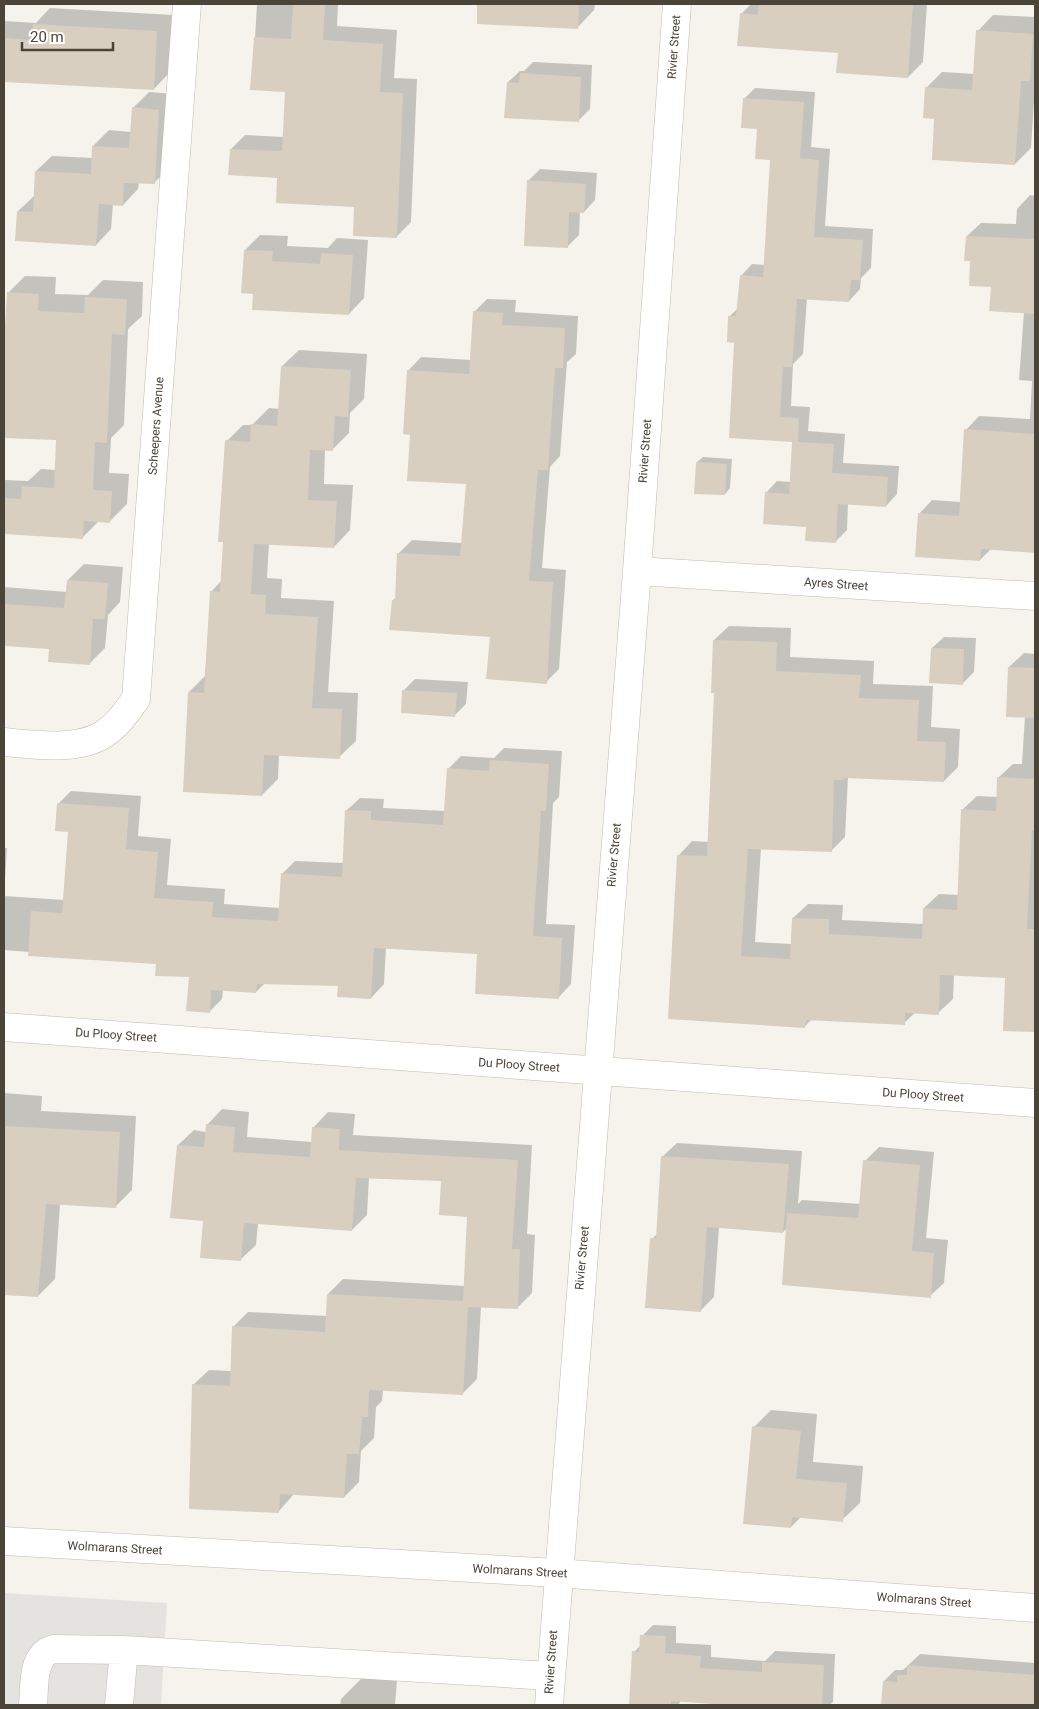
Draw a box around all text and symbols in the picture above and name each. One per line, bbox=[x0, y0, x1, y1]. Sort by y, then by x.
street label: Rivier Street bbox=[665, 14, 683, 79]
scale bar bbox=[22, 20, 114, 52]
text: 20 m bbox=[30, 28, 64, 46]
street label: Scheepers Avenue bbox=[146, 376, 166, 476]
street label: Rivier Street bbox=[636, 418, 654, 483]
street label: Ayres Street bbox=[803, 575, 869, 593]
street label: Rivier Street bbox=[604, 822, 624, 888]
street label: Du Plooy Street bbox=[75, 1025, 157, 1045]
street label: Du Plooy Street bbox=[478, 1055, 560, 1075]
street label: Du Plooy Street bbox=[882, 1085, 964, 1105]
street label: Rivier Street bbox=[572, 1225, 592, 1291]
street label: Wolmarans Street bbox=[67, 1539, 163, 1557]
street label: Wolmarans Street bbox=[472, 1562, 568, 1580]
street label: Wolmarans Street bbox=[876, 1590, 972, 1610]
street label: Rivier Street bbox=[542, 1629, 560, 1694]

